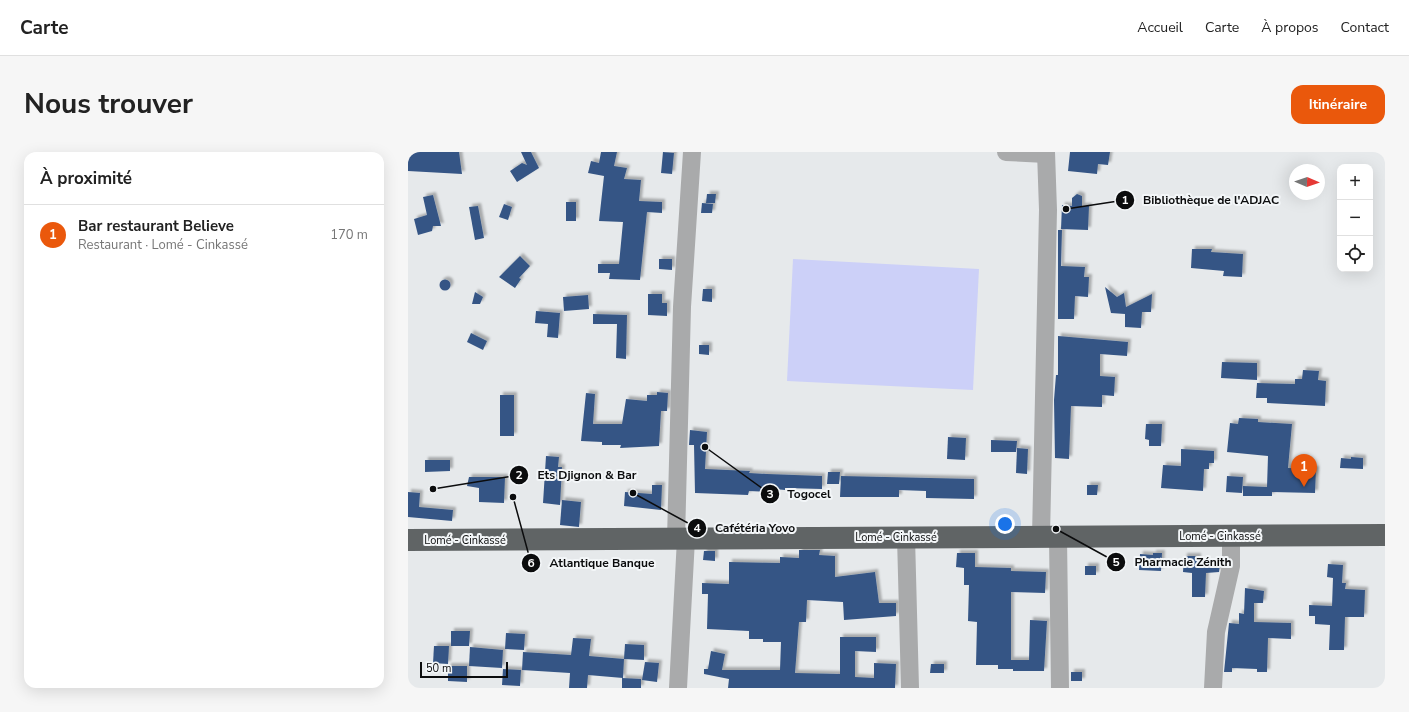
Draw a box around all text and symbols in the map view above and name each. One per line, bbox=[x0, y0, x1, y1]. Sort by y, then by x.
text: Carte bbox=[20, 15, 68, 41]
text: Accueil bbox=[1137, 18, 1183, 37]
text: Carte bbox=[1205, 18, 1239, 37]
text: À propos bbox=[1261, 18, 1319, 37]
text: Contact bbox=[1341, 18, 1389, 37]
text: Nous trouver bbox=[24, 85, 193, 123]
button: Itinéraire bbox=[1291, 85, 1385, 124]
north arrow bbox=[1289, 164, 1325, 200]
map controls bbox=[1337, 164, 1373, 272]
button: + bbox=[1337, 164, 1373, 200]
text: À proximité bbox=[40, 167, 132, 190]
callout: Bibliothèque de l'ADJAC bbox=[1115, 188, 1287, 212]
text: 1 bbox=[1121, 192, 1129, 208]
text: Bibliothèque de l'ADJAC bbox=[1143, 192, 1279, 208]
button: − bbox=[1337, 200, 1373, 236]
text: Bar restaurant Believe bbox=[78, 216, 234, 236]
text: 1 bbox=[49, 226, 57, 244]
text: 170 m bbox=[330, 226, 368, 244]
text: Restaurant · Lomé - Cinkassé bbox=[78, 236, 248, 254]
button: locate bbox=[1337, 236, 1373, 272]
pin: 1 bbox=[1291, 454, 1317, 487]
callout: Ets Djignon & Bar bbox=[509, 463, 644, 487]
text: 2 bbox=[515, 467, 523, 483]
text: Ets Djignon & Bar bbox=[537, 467, 637, 483]
callout: Togocel bbox=[760, 482, 839, 506]
text: 3 bbox=[766, 486, 774, 502]
text: Togocel bbox=[787, 486, 831, 502]
your location bbox=[995, 514, 1015, 534]
callout: Cafétéria Yovo bbox=[687, 516, 803, 540]
text: 4 bbox=[693, 520, 701, 536]
text: Cafétéria Yovo bbox=[715, 520, 795, 536]
street label: Lomé - Cinkassé bbox=[1179, 529, 1261, 544]
street label: Lomé - Cinkassé bbox=[855, 530, 937, 545]
street label: Lomé - Cinkassé bbox=[424, 533, 506, 548]
callout: Pharmacie Zénith bbox=[1106, 550, 1239, 574]
callout: Atlantique Banque bbox=[521, 551, 662, 575]
text: 5 bbox=[1112, 554, 1120, 570]
text: Pharmacie Zénith bbox=[1135, 554, 1231, 570]
text: 6 bbox=[527, 555, 535, 571]
text: Atlantique Banque bbox=[550, 555, 655, 571]
scale bar bbox=[420, 660, 508, 679]
text: 50 m bbox=[426, 661, 451, 676]

